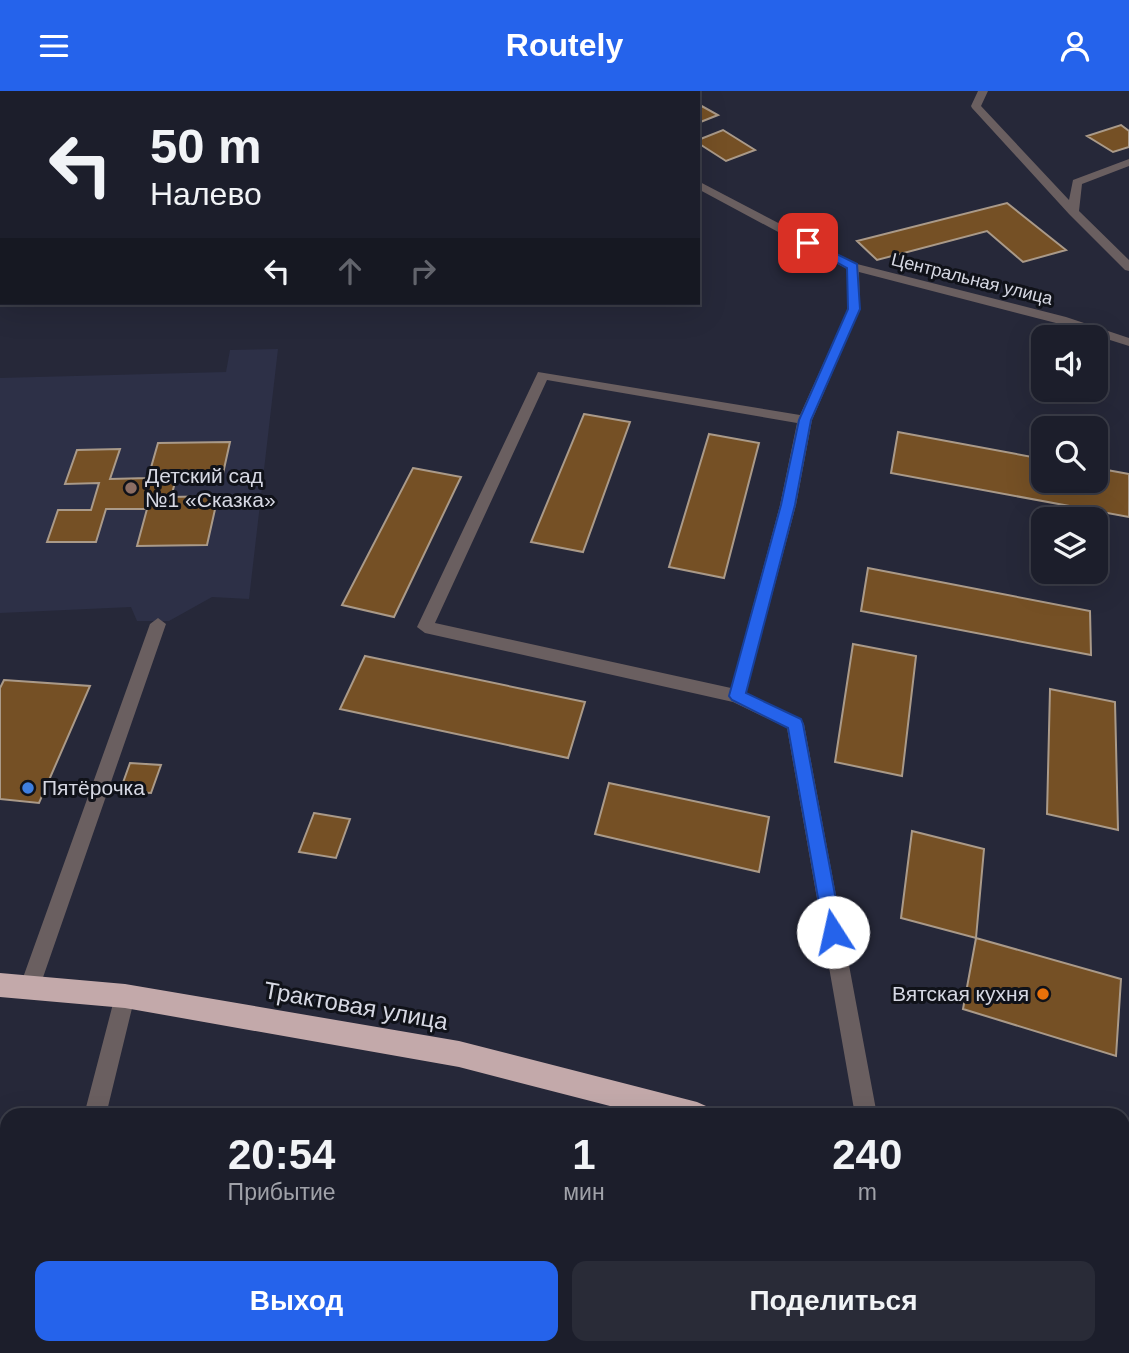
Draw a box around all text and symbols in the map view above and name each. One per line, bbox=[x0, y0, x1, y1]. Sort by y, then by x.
icon: menu bbox=[35, 27, 73, 65]
text: Routely bbox=[506, 27, 623, 63]
icon: person bbox=[1056, 27, 1094, 65]
icon: left bbox=[35, 119, 126, 210]
text: 50 m bbox=[150, 119, 262, 173]
text: Налево bbox=[150, 176, 262, 212]
pin bbox=[778, 213, 838, 273]
icon: arrive bbox=[789, 224, 827, 262]
street label: Центральная улица bbox=[889, 249, 1056, 309]
icon: left bbox=[258, 252, 296, 290]
icon: ahead bbox=[331, 252, 369, 290]
icon: right bbox=[404, 252, 442, 290]
map controls bbox=[1031, 325, 1108, 584]
button: sound bbox=[1031, 325, 1108, 402]
button: search bbox=[1031, 416, 1108, 493]
place label: Детский сад №1 «Сказка» bbox=[145, 464, 276, 511]
marker: Детский сад №1 «Сказка» bbox=[123, 480, 139, 496]
button: layers bbox=[1031, 507, 1108, 584]
place label: Пятёрочка bbox=[42, 776, 145, 799]
marker: Пятёрочка bbox=[20, 780, 36, 796]
position arrow bbox=[796, 895, 870, 969]
street label: Трактовая улица bbox=[262, 976, 451, 1035]
place label: Вятская кухня bbox=[892, 982, 1029, 1005]
marker: Вятская кухня bbox=[1035, 986, 1051, 1002]
text: 20:54 bbox=[228, 1131, 335, 1178]
text: 1 bbox=[572, 1131, 596, 1178]
text: 240 bbox=[832, 1131, 902, 1178]
text: Прибытие bbox=[228, 1179, 336, 1205]
text: мин bbox=[563, 1179, 605, 1205]
text: m bbox=[858, 1179, 877, 1205]
button: Выход bbox=[35, 1261, 558, 1341]
button: Поделиться bbox=[572, 1261, 1095, 1341]

